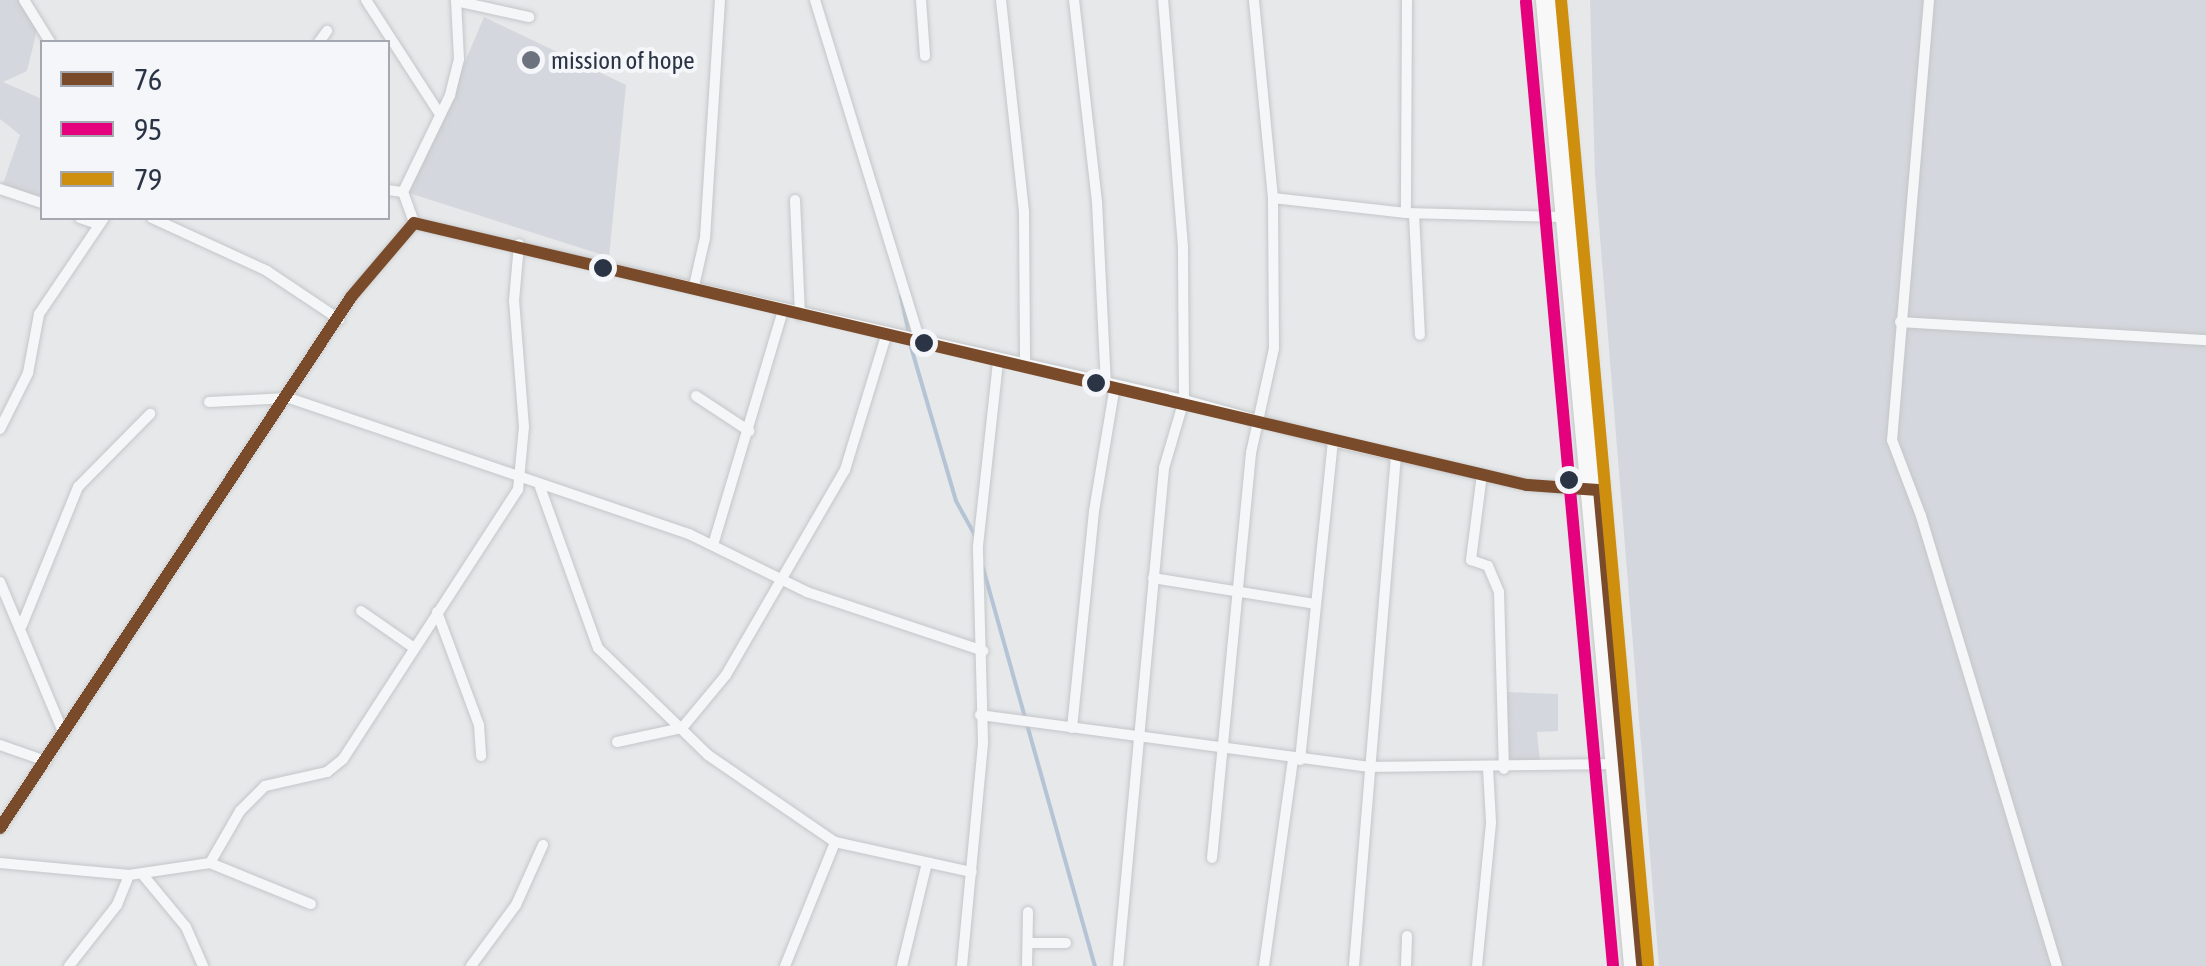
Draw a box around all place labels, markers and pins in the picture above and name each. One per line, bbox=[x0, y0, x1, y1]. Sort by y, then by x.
place label: mission of hope bbox=[551, 45, 695, 75]
marker: mission of hope bbox=[520, 49, 542, 71]
unlabelled marker bbox=[593, 258, 613, 278]
unlabelled marker bbox=[914, 333, 934, 353]
unlabelled marker bbox=[1086, 373, 1106, 393]
unlabelled marker bbox=[1559, 470, 1579, 490]

